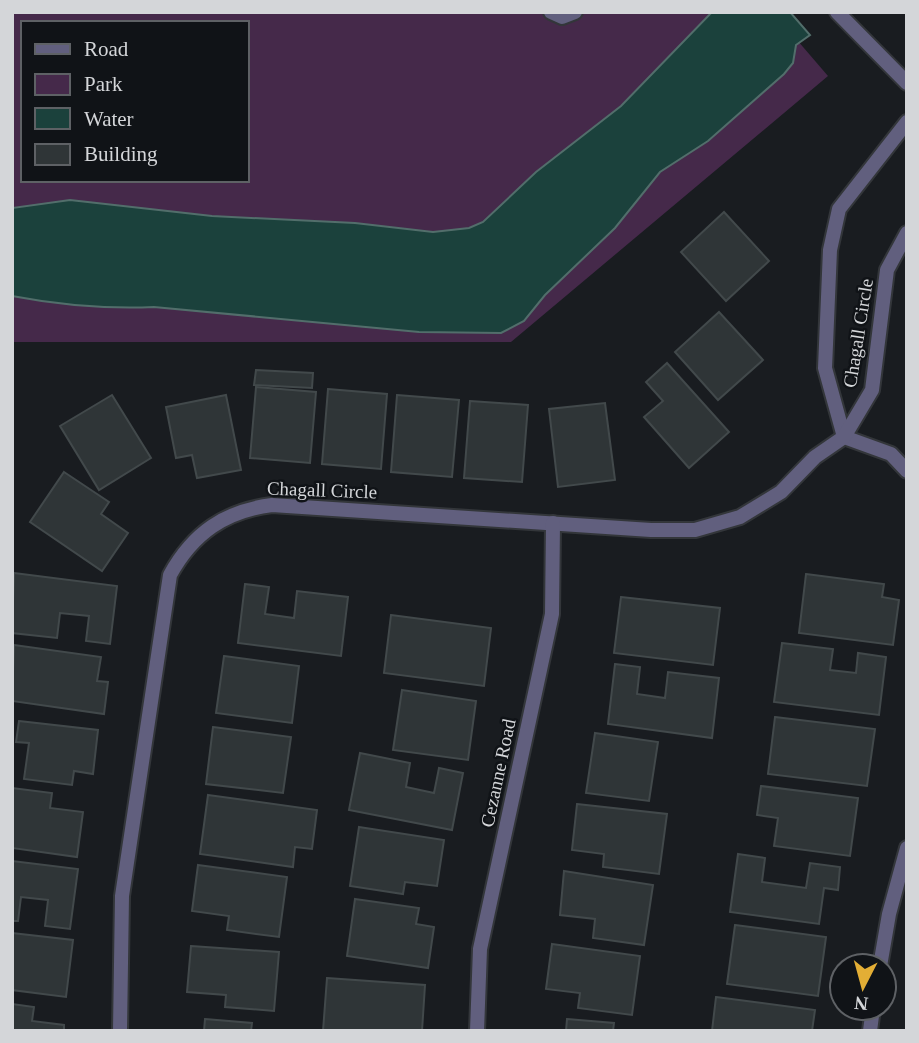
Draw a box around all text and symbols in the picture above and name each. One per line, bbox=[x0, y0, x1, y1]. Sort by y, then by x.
legend bbox=[21, 21, 248, 182]
text: Road bbox=[84, 37, 129, 61]
text: Park bbox=[84, 72, 123, 96]
text: Water bbox=[84, 107, 134, 131]
text: Building bbox=[84, 142, 158, 166]
street label: Chagall Circle bbox=[839, 277, 877, 389]
street label: Chagall Circle bbox=[267, 478, 377, 502]
street label: Cezanne Road bbox=[476, 716, 520, 829]
north arrow bbox=[828, 952, 898, 1022]
text: N bbox=[853, 992, 869, 1015]

